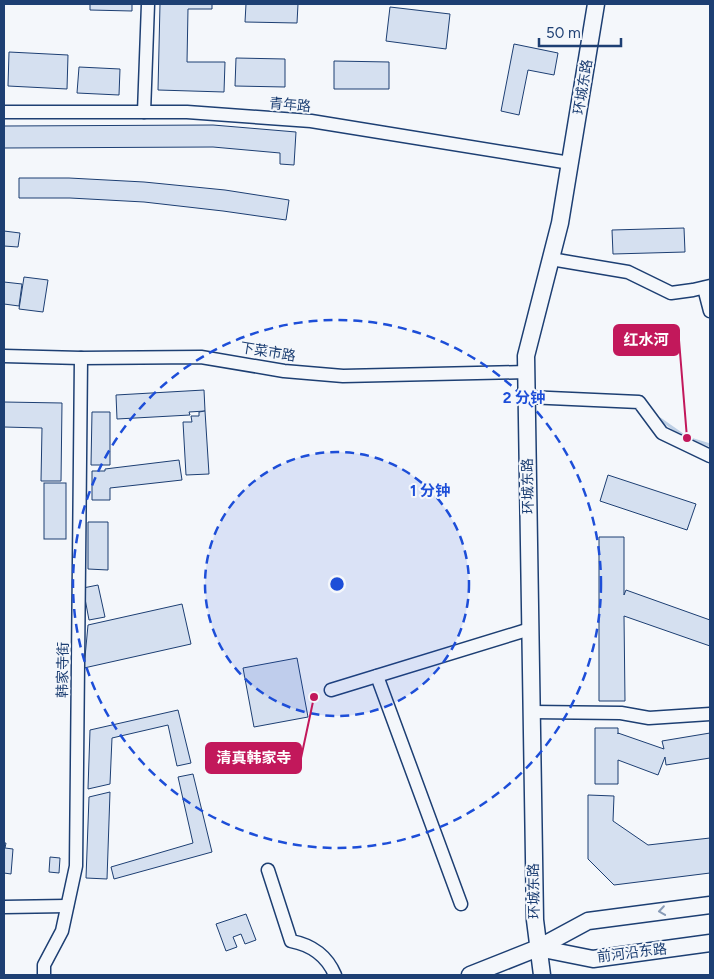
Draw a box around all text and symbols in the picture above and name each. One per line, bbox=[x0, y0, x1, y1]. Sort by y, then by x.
scale bar bbox=[539, 15, 622, 47]
text: 50 m bbox=[546, 24, 581, 42]
street label: 环城东路 bbox=[570, 58, 596, 116]
street label: 青年路 bbox=[268, 95, 312, 115]
callout: 红水河 bbox=[614, 325, 679, 355]
text: 红水河 bbox=[623, 331, 669, 349]
street label: 下菜市路 bbox=[239, 339, 297, 365]
text: 2 分钟 bbox=[503, 389, 545, 407]
street label: 环城东路 bbox=[519, 458, 537, 514]
text: 1 分钟 bbox=[410, 482, 450, 500]
centre of rings bbox=[328, 575, 346, 593]
street label: 韩家寺街 bbox=[54, 642, 72, 698]
callout: 清真韩家寺 bbox=[206, 743, 301, 773]
text: 清真韩家寺 bbox=[216, 749, 292, 767]
street label: 环城东路 bbox=[525, 863, 543, 919]
one-way arrow bbox=[658, 906, 666, 916]
street label: 前河沿东路 bbox=[596, 940, 668, 966]

